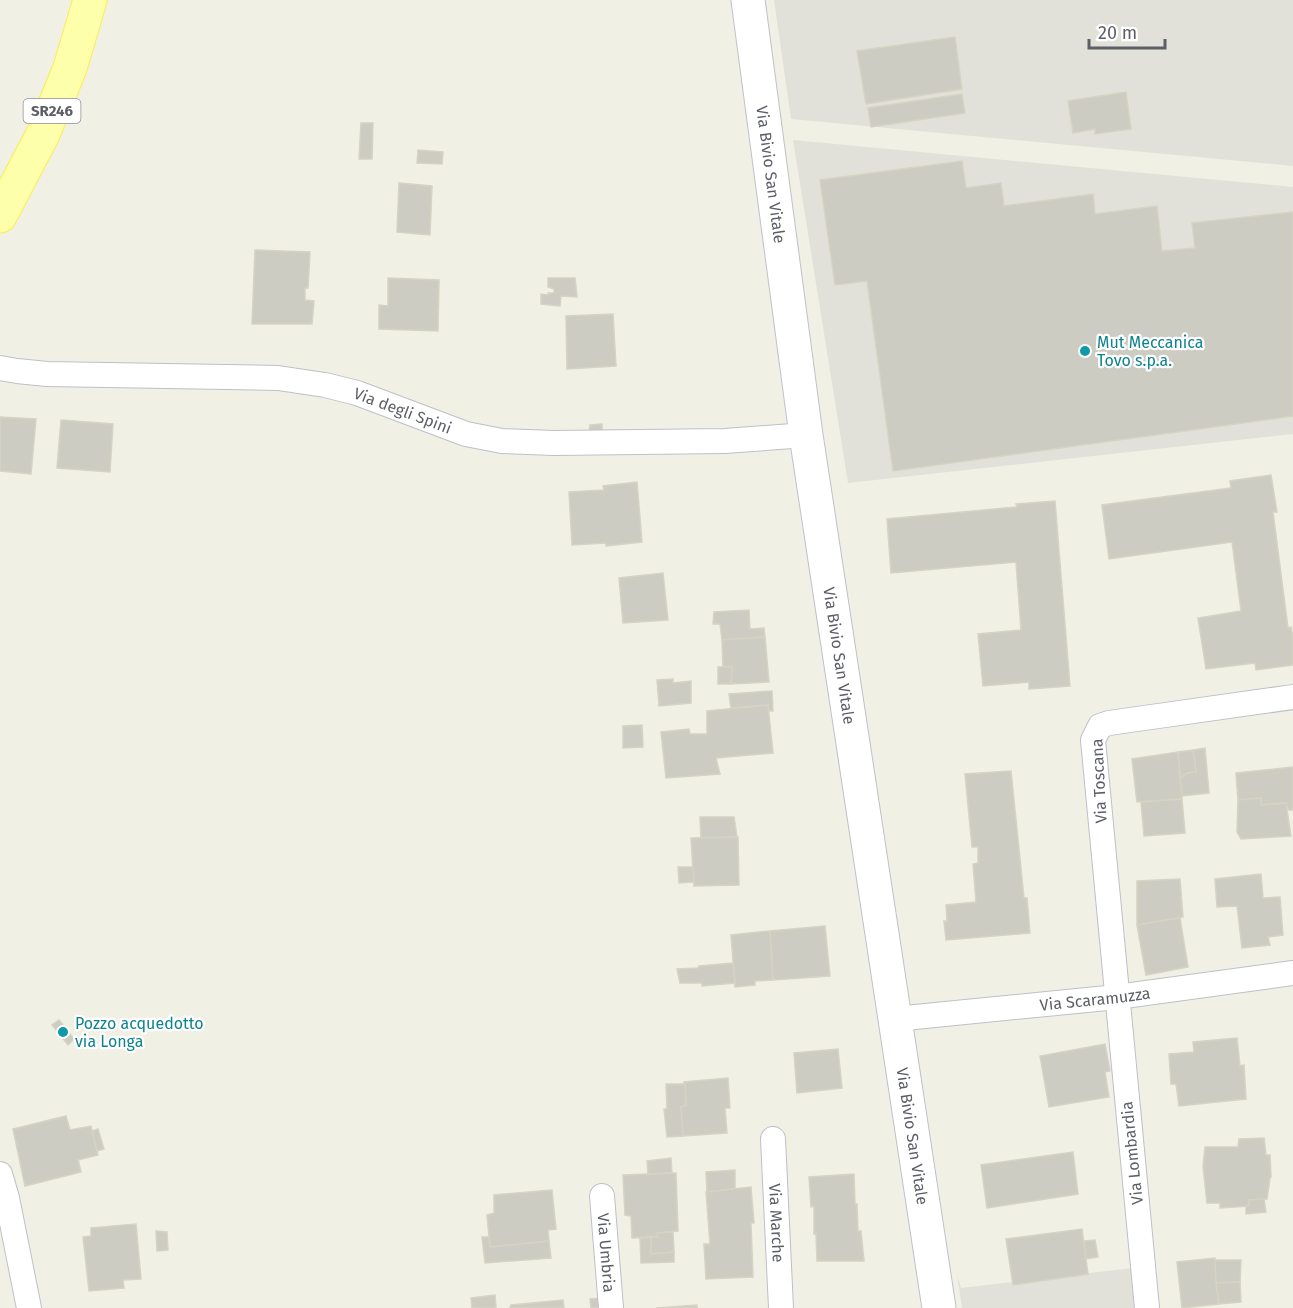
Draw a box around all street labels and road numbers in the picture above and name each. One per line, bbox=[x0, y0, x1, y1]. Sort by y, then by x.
road number: SR246 bbox=[23, 99, 80, 123]
street label: Via Bivio San Vitale bbox=[753, 104, 790, 244]
street label: Via degli Spini bbox=[351, 383, 455, 437]
street label: Via Bivio San Vitale bbox=[820, 586, 859, 726]
street label: Via Toscana bbox=[1087, 738, 1111, 824]
street label: Via Scaramuzza bbox=[1039, 983, 1151, 1014]
street label: Via Bivio San Vitale bbox=[893, 1066, 933, 1206]
street label: Via Lombardia bbox=[1117, 1101, 1147, 1205]
street label: Via Marche bbox=[766, 1183, 788, 1263]
street label: Via Umbria bbox=[594, 1212, 619, 1293]

